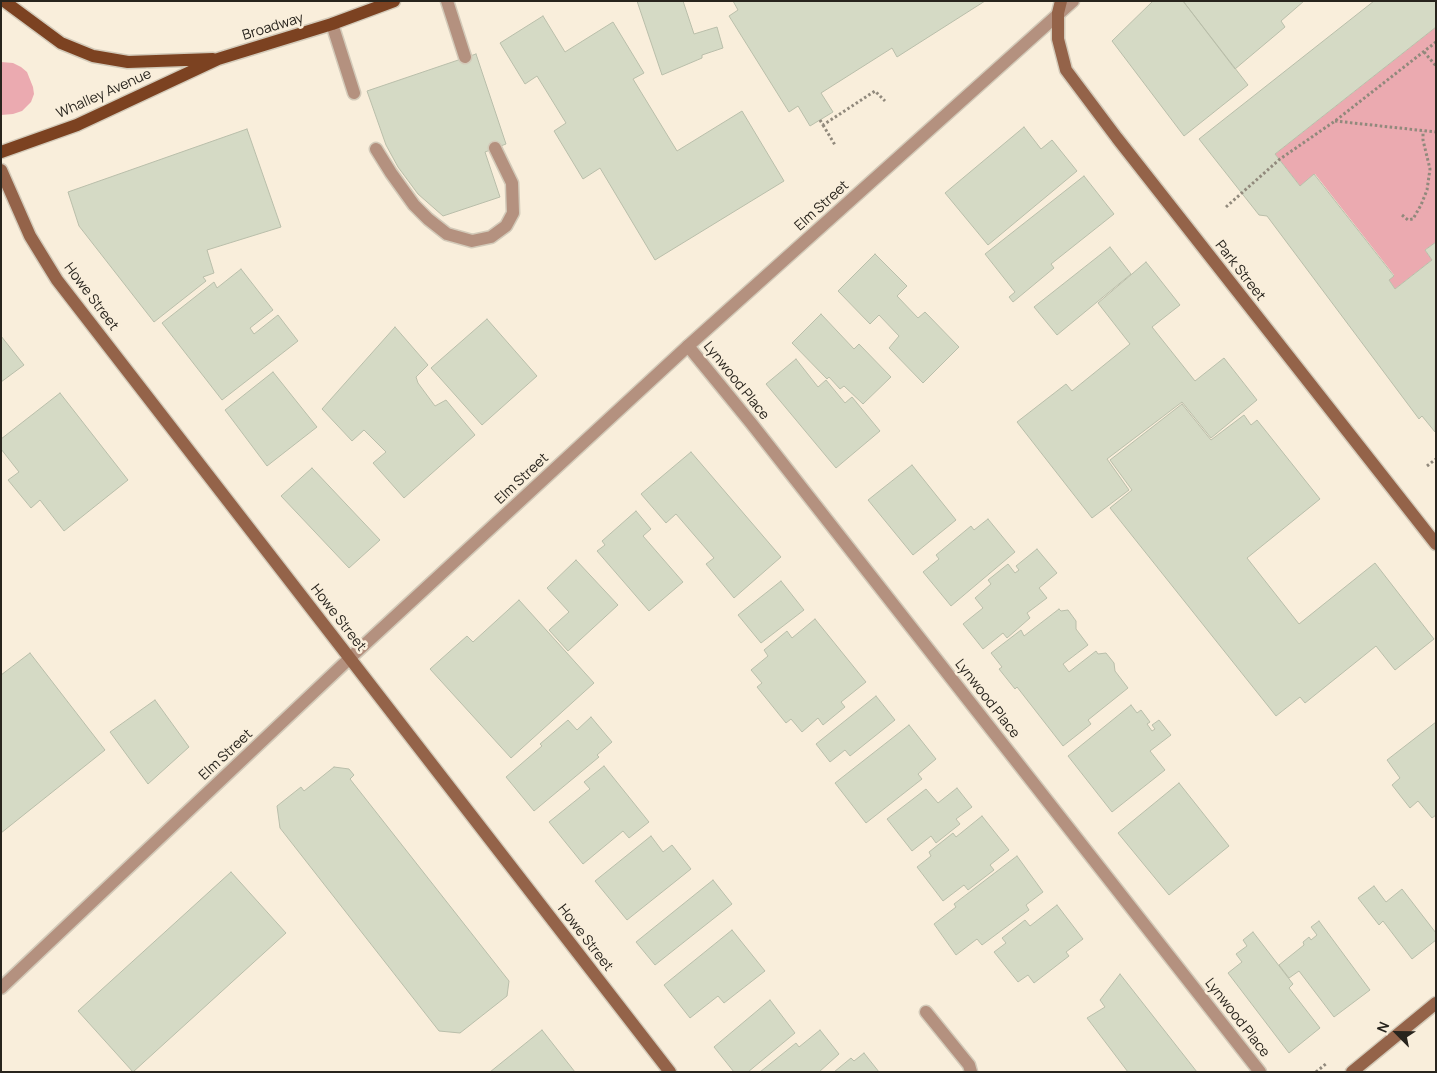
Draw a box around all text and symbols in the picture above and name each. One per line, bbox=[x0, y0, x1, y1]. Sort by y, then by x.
street label: Broadway bbox=[240, 10, 306, 44]
street label: Whalley Avenue bbox=[54, 66, 154, 122]
street label: Elm Street bbox=[791, 177, 853, 235]
street label: Park Street bbox=[1211, 238, 1269, 304]
street label: Howe Street bbox=[60, 260, 122, 334]
street label: Lynwood Place bbox=[699, 339, 773, 423]
street label: Elm Street bbox=[492, 450, 552, 508]
street label: Howe Street bbox=[307, 581, 369, 655]
street label: Lynwood Place bbox=[951, 656, 1023, 742]
street label: Elm Street bbox=[196, 726, 256, 784]
street label: Howe Street bbox=[554, 901, 616, 975]
street label: Lynwood Place bbox=[1201, 975, 1273, 1061]
north arrow bbox=[1372, 1008, 1422, 1058]
text: N bbox=[1372, 1019, 1393, 1035]

